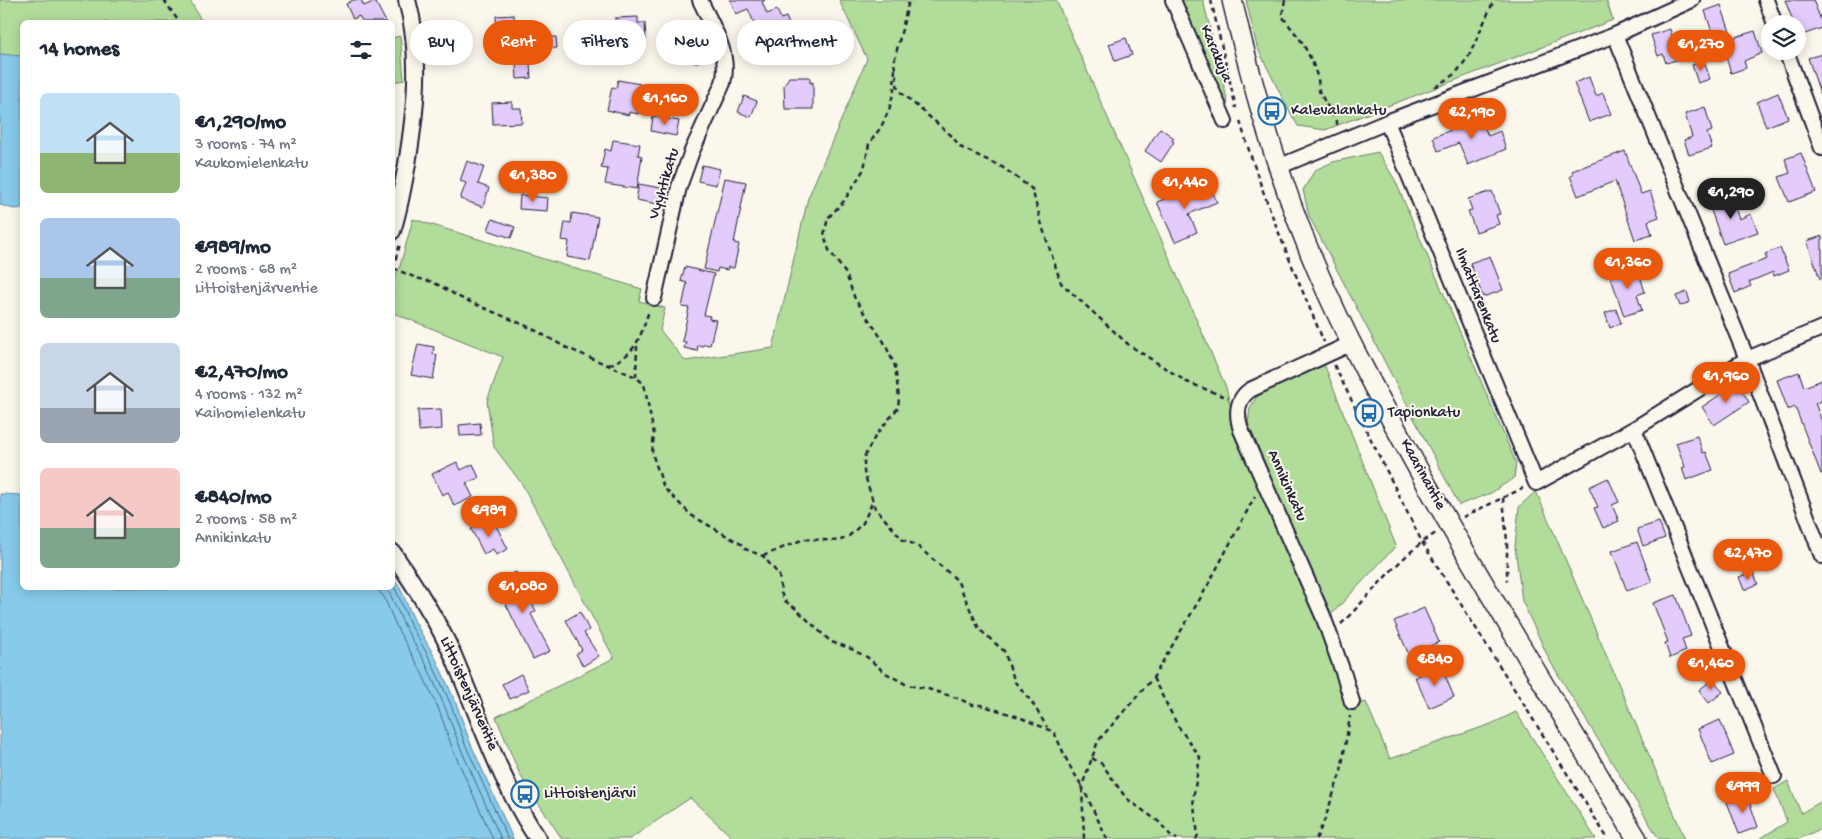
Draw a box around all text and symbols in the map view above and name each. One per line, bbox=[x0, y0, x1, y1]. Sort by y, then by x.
map controls bbox=[1761, 15, 1806, 60]
button: layers bbox=[1761, 15, 1806, 60]
chip: Buy bbox=[410, 20, 473, 65]
chip: Rent bbox=[483, 20, 553, 65]
chip: Filters bbox=[563, 20, 646, 65]
chip: New bbox=[656, 20, 727, 65]
chip: Apartment bbox=[737, 20, 854, 65]
street label: Karakuja bbox=[1194, 22, 1236, 87]
pin: €1,270 bbox=[1660, 30, 1742, 72]
icon: filters bbox=[347, 36, 375, 64]
text: €1,270 bbox=[1678, 36, 1724, 55]
text: 14 homes bbox=[40, 38, 119, 63]
pin: €1,160 bbox=[624, 84, 706, 126]
text: €1,160 bbox=[643, 90, 687, 109]
bus stop icon: Kalevalankatu bbox=[1257, 96, 1287, 126]
pin: €2,190 bbox=[1431, 98, 1513, 140]
place label: Kalevalankatu bbox=[1291, 102, 1387, 121]
text: €2,190 bbox=[1449, 104, 1495, 123]
text: €1,290/mo bbox=[195, 111, 286, 136]
icon: home bbox=[80, 113, 140, 173]
text: 3 rooms · 74 m² bbox=[195, 136, 297, 155]
street label: Vyyhtikatu bbox=[645, 146, 685, 223]
text: Kaukomielenkatu bbox=[195, 155, 308, 174]
pin: €1,380 bbox=[492, 160, 574, 203]
text: €1,380 bbox=[509, 167, 557, 186]
pin: €1,440 bbox=[1144, 168, 1226, 210]
text: €1,440 bbox=[1162, 174, 1208, 193]
pin: €1,290 bbox=[1690, 178, 1772, 220]
text: €1,290 bbox=[1708, 184, 1754, 203]
text: €989/mo bbox=[195, 236, 271, 261]
icon: home bbox=[80, 238, 140, 298]
street label: Ilmattarenkatu bbox=[1449, 246, 1505, 347]
pin: €1,360 bbox=[1587, 248, 1669, 290]
text: €1,360 bbox=[1605, 254, 1651, 273]
text: 2 rooms · 68 m² bbox=[195, 261, 297, 280]
text: Littoistenjärventie bbox=[195, 280, 318, 299]
text: €2,470/mo bbox=[195, 361, 288, 386]
pin: €1,960 bbox=[1685, 362, 1767, 404]
icon: home bbox=[80, 363, 140, 423]
text: €1,960 bbox=[1703, 368, 1749, 387]
text: 4 rooms · 132 m² bbox=[195, 386, 303, 405]
bus stop icon: Tapionkatu bbox=[1354, 398, 1384, 428]
place label: Tapionkatu bbox=[1387, 404, 1461, 423]
text: Kaihomielenkatu bbox=[195, 405, 306, 424]
street label: Kaarinantie bbox=[1395, 436, 1450, 514]
street label: Annikinkatu bbox=[1262, 447, 1310, 525]
text: €840/mo bbox=[195, 486, 272, 511]
icon: home bbox=[80, 488, 140, 548]
pin: €989 bbox=[459, 496, 519, 538]
text: €989 bbox=[472, 502, 506, 521]
text: 2 rooms · 58 m² bbox=[195, 511, 297, 530]
text: Annikinkatu bbox=[195, 530, 271, 549]
pin: €2,470 bbox=[1707, 538, 1789, 581]
text: €2,470 bbox=[1724, 545, 1772, 564]
pin: €1,080 bbox=[482, 572, 564, 614]
text: €1,080 bbox=[499, 578, 547, 597]
street label: Littoistenjärventie bbox=[434, 634, 502, 755]
pin: €840 bbox=[1405, 644, 1465, 687]
pin: €1,460 bbox=[1670, 648, 1752, 691]
text: €840 bbox=[1418, 651, 1452, 670]
text: €1,460 bbox=[1688, 655, 1734, 674]
pin: €999 bbox=[1713, 772, 1773, 814]
text: €999 bbox=[1726, 778, 1760, 797]
bus stop icon: Littoistenjärvi bbox=[510, 779, 540, 809]
place label: Littoistenjärvi bbox=[544, 785, 636, 804]

